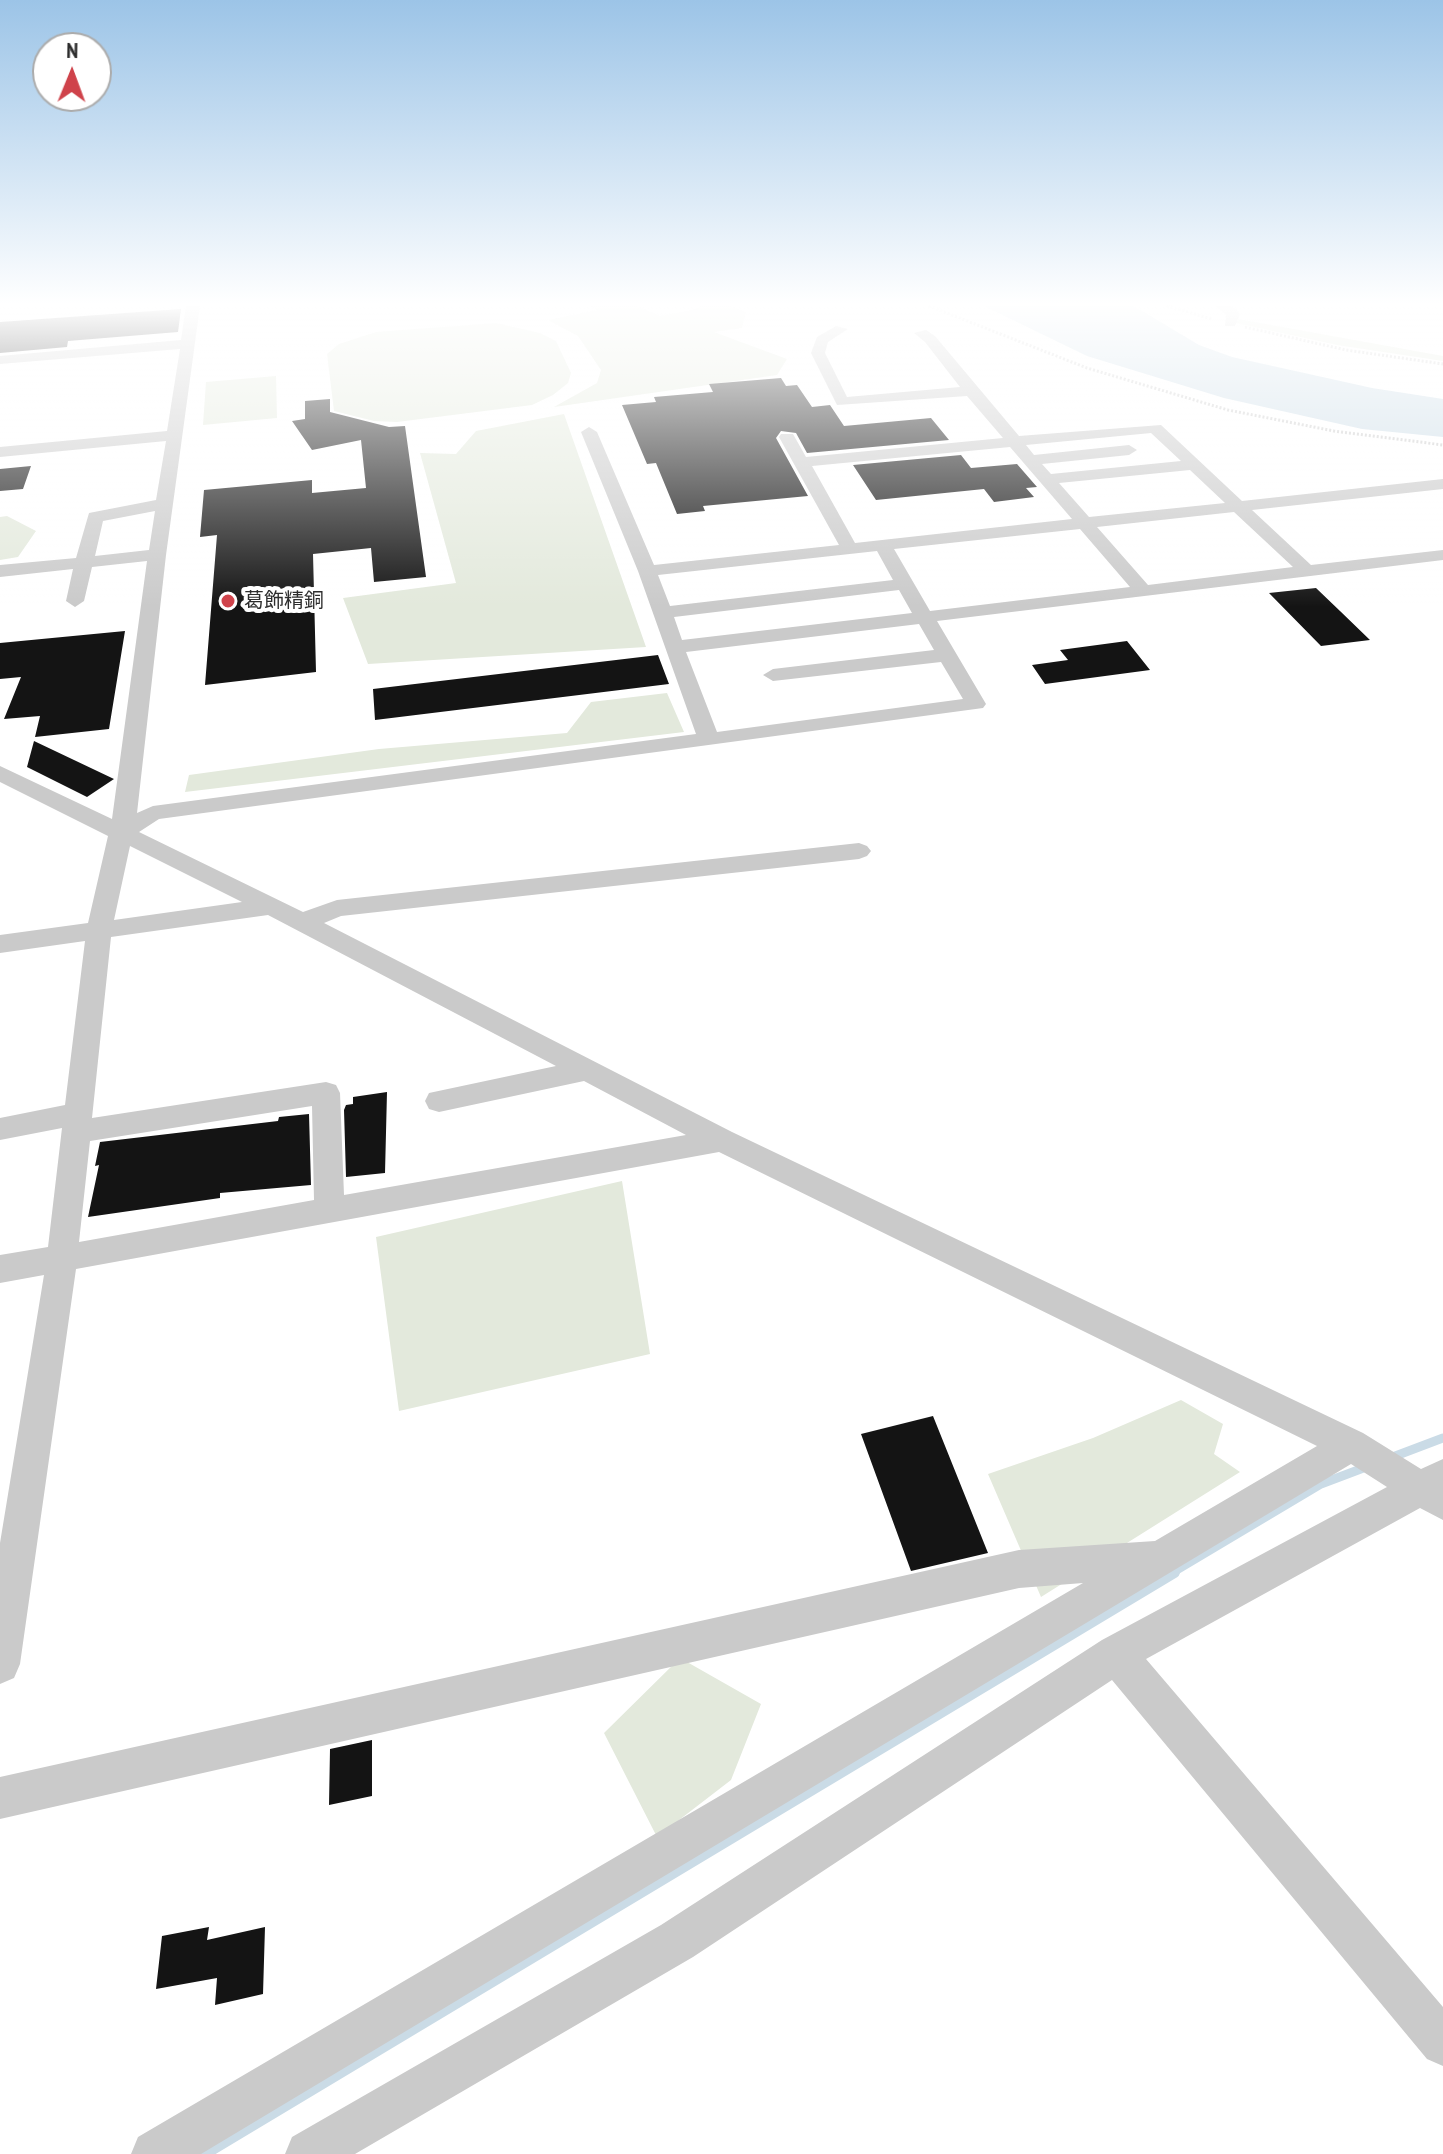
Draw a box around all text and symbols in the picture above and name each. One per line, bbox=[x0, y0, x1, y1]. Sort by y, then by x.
north arrow bbox=[32, 32, 112, 112]
text: N bbox=[66, 36, 79, 64]
place label: 葛飾精銅 bbox=[244, 589, 324, 613]
marker: 葛飾精銅 bbox=[219, 592, 237, 610]

